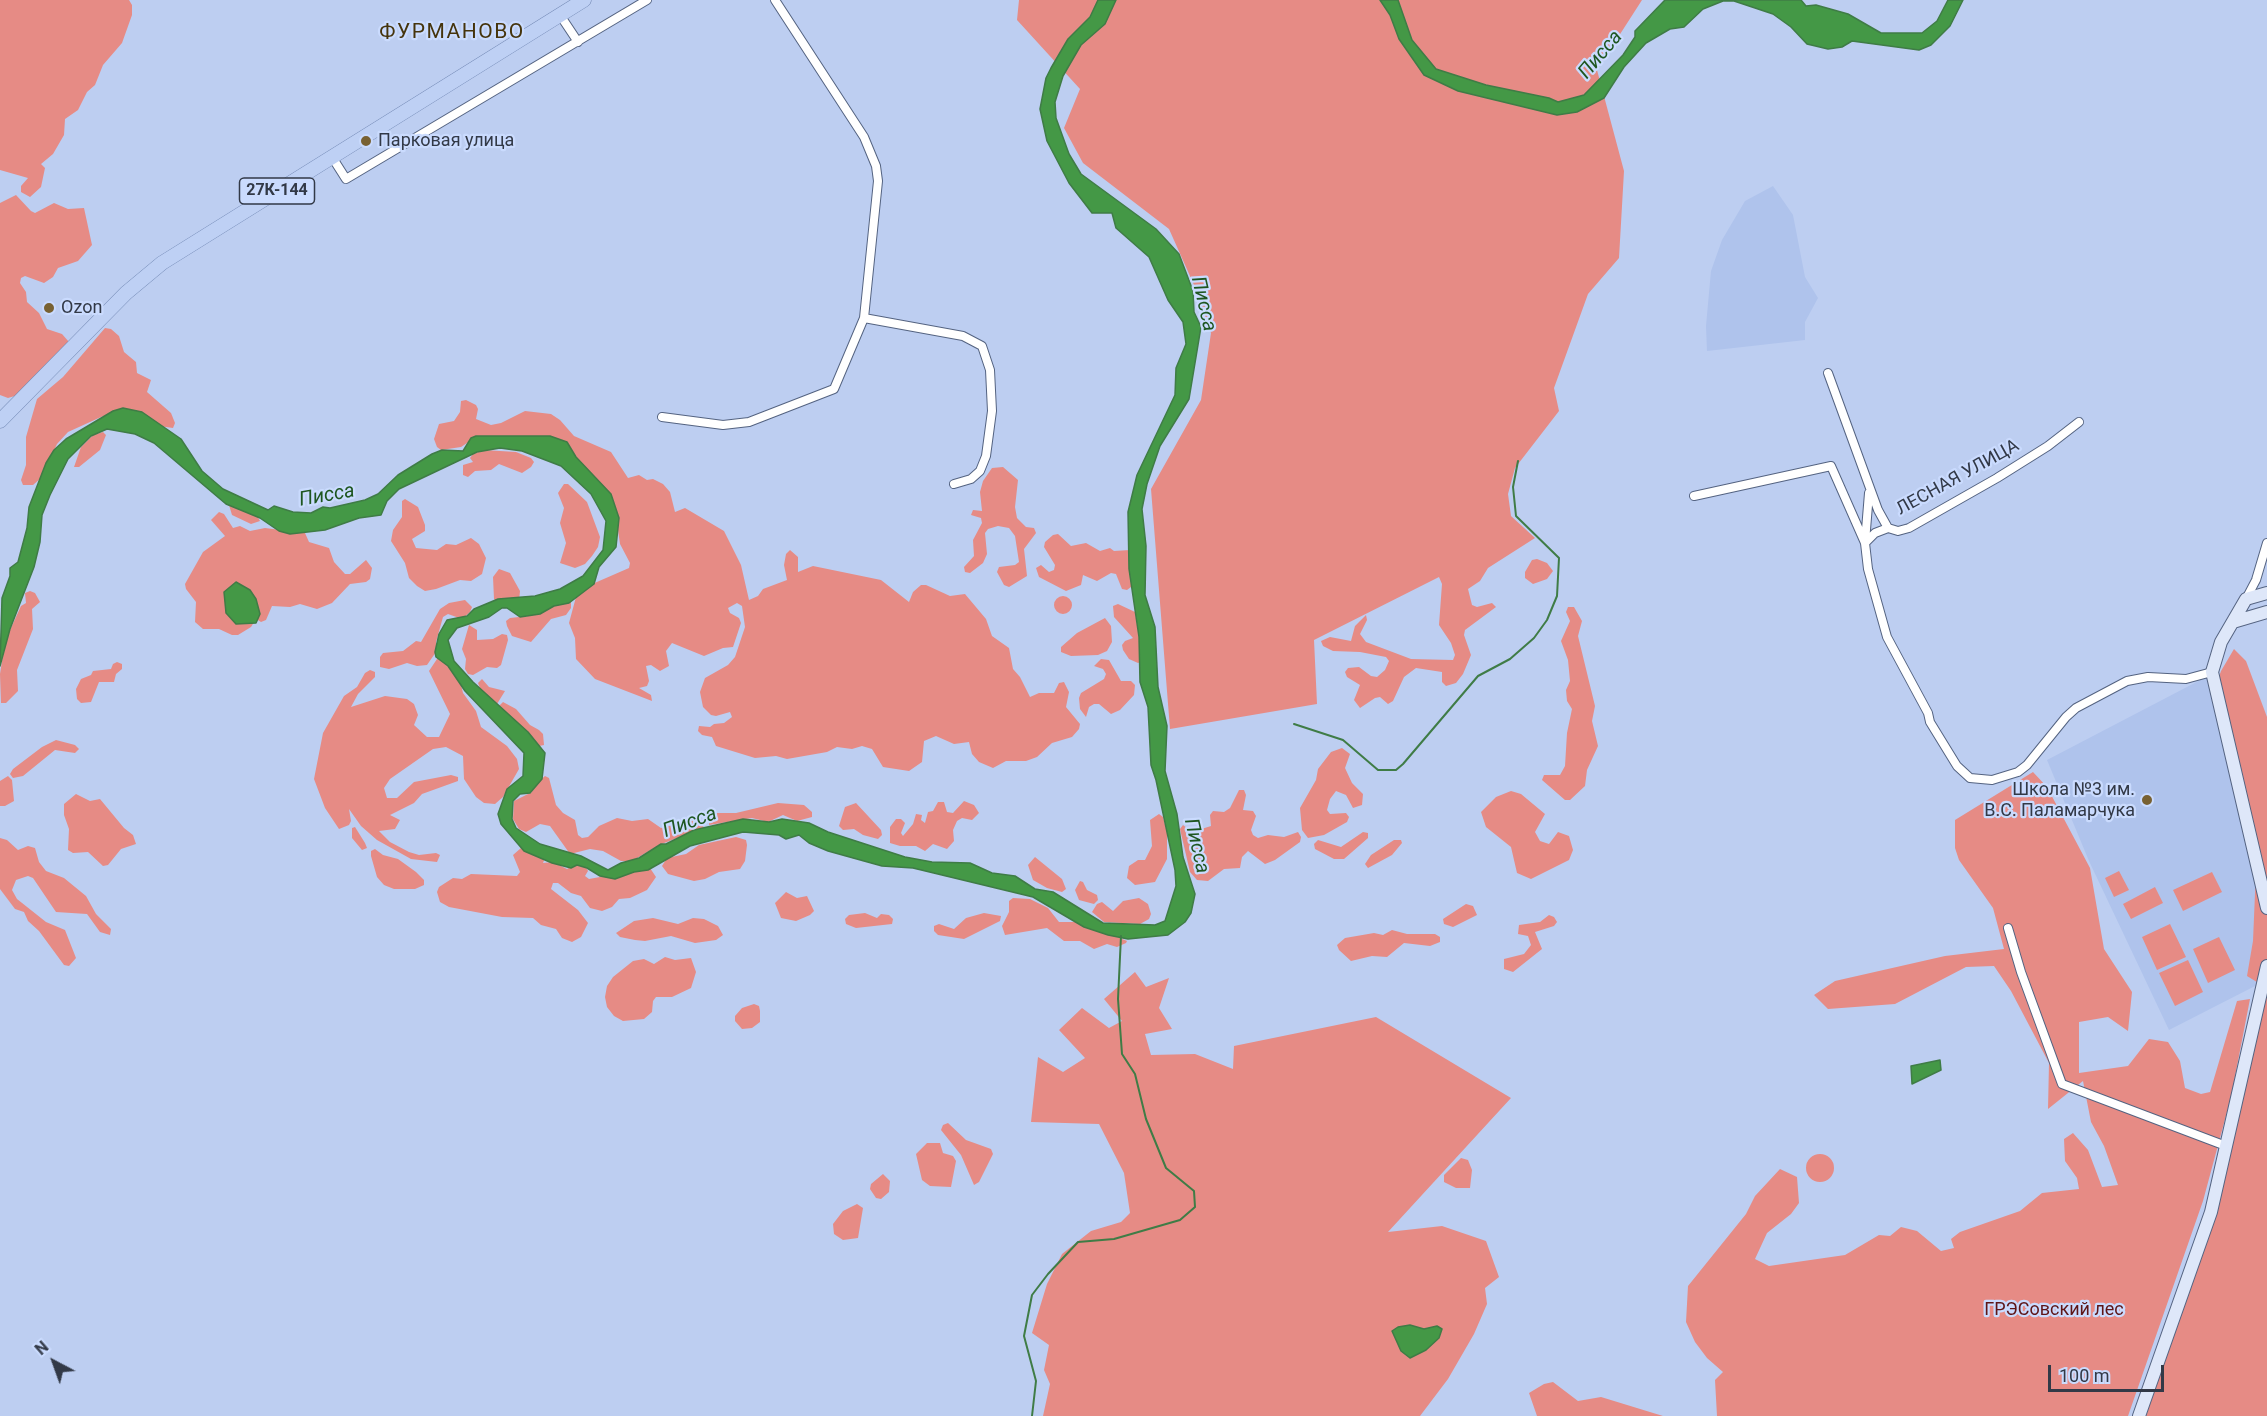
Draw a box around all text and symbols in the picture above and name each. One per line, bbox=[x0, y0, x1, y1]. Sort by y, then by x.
district label: ФУРМАНОВО bbox=[379, 20, 525, 46]
water label: Писса bbox=[1574, 26, 1628, 84]
place label: Парковая улица bbox=[378, 130, 514, 152]
marker: Парковая улица bbox=[359, 134, 373, 148]
road number: 27К-144 bbox=[240, 178, 314, 204]
water label: Писса bbox=[1185, 274, 1221, 334]
place label: Ozon bbox=[61, 297, 102, 319]
marker: Ozon bbox=[42, 301, 56, 315]
street label: ЛЕСНАЯ УЛИЦА bbox=[1893, 435, 2023, 521]
water label: Писса bbox=[297, 479, 357, 513]
place label: Школа №3 им. В.С. Паламарчука bbox=[1984, 779, 2135, 822]
marker: Школа №3 им. В.С. Паламарчука bbox=[2140, 793, 2154, 807]
water label: Писса bbox=[660, 802, 720, 844]
water label: Писса bbox=[1178, 816, 1214, 876]
park label: ГРЭСовский лес bbox=[1984, 1299, 2124, 1321]
north arrow bbox=[24, 1332, 84, 1392]
text: N bbox=[31, 1337, 52, 1359]
scale bar bbox=[2051, 1353, 2166, 1391]
text: 100 m bbox=[2059, 1365, 2110, 1386]

